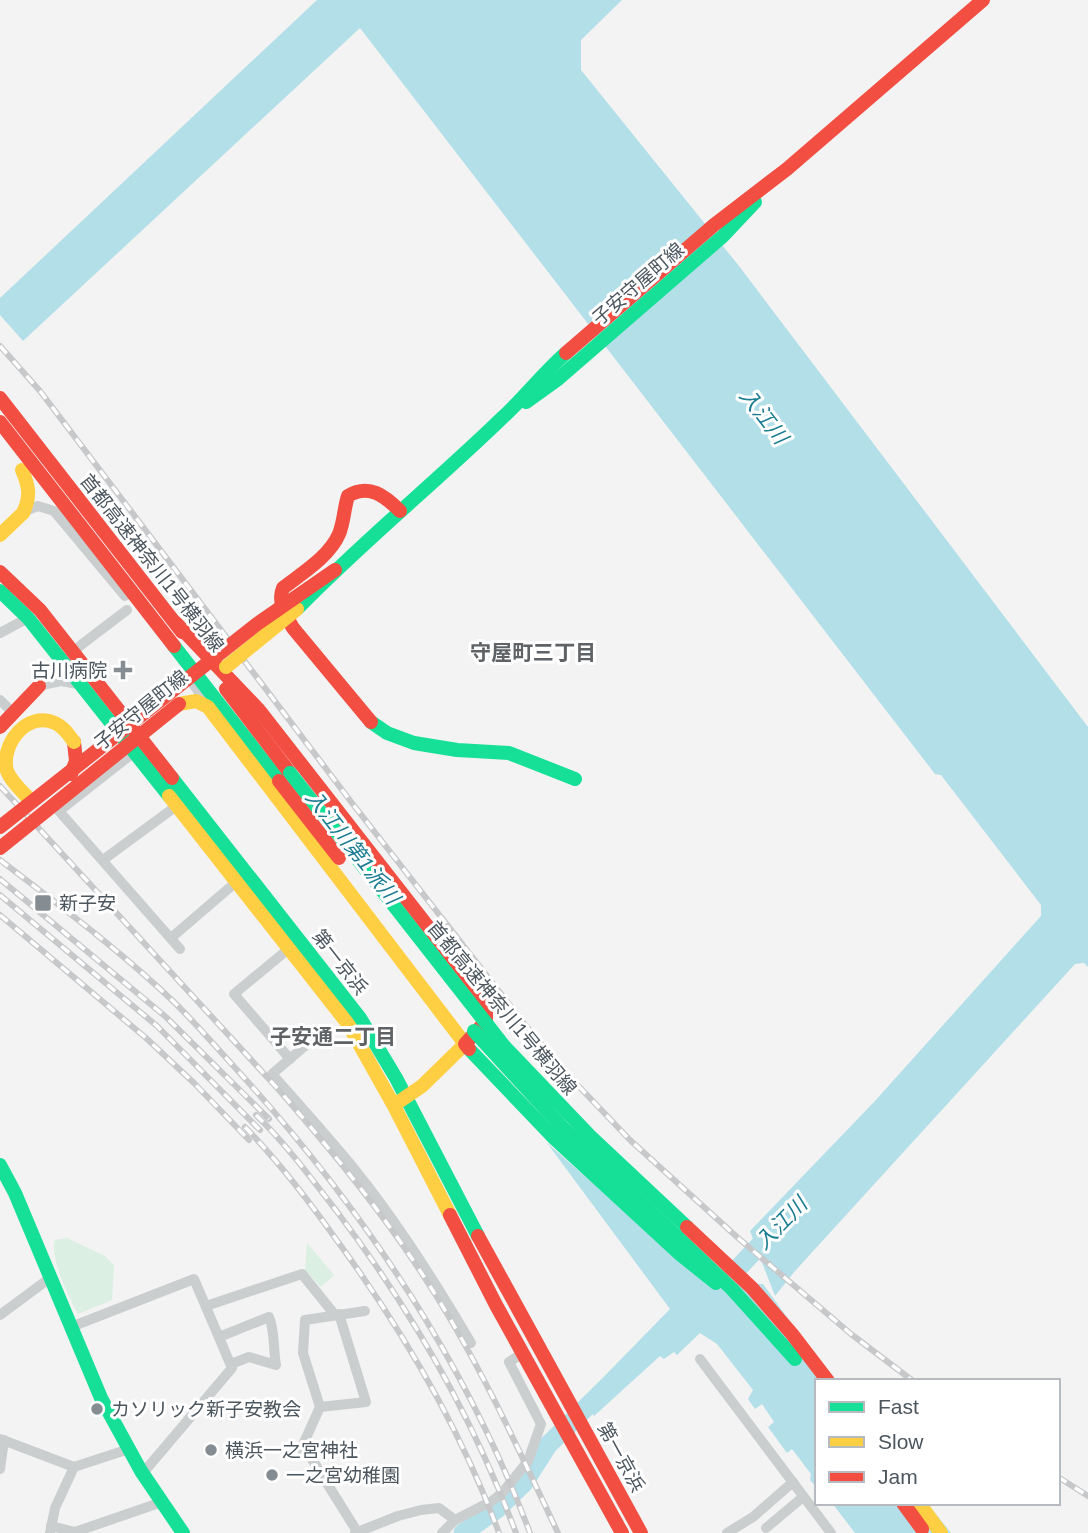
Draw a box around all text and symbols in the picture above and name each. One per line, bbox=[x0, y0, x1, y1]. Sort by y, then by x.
street label: 子安守屋町線 bbox=[588, 239, 688, 329]
water label: 入江川 bbox=[736, 384, 794, 449]
street label: 首都高速神奈川1号横羽線 bbox=[76, 470, 228, 656]
district label: 守屋町三丁目 bbox=[470, 641, 596, 664]
place label: 古川病院 bbox=[31, 660, 107, 681]
marker: 古川病院 bbox=[113, 660, 133, 680]
street label: 子安守屋町線 bbox=[90, 666, 192, 754]
water label: 入江川第1派川 bbox=[302, 786, 406, 910]
marker: 新子安 bbox=[33, 893, 53, 913]
place label: 新子安 bbox=[59, 893, 116, 914]
street label: 首都高速神奈川1号横羽線 bbox=[423, 917, 581, 1099]
street label: 第一京浜 bbox=[308, 926, 372, 998]
district label: 子安通二丁目 bbox=[270, 1025, 396, 1048]
water label: 入江川 bbox=[751, 1191, 813, 1254]
legend bbox=[815, 1379, 1060, 1505]
text: Fast bbox=[878, 1395, 919, 1418]
place label: カソリック新子安教会 bbox=[111, 1399, 301, 1420]
marker: カソリック新子安教会 bbox=[89, 1401, 105, 1417]
street label: 第一京浜 bbox=[593, 1419, 649, 1495]
text: Slow bbox=[878, 1430, 924, 1453]
place label: 横浜一之宮神社 bbox=[225, 1440, 358, 1461]
marker: 横浜一之宮神社 bbox=[203, 1442, 219, 1458]
place label: 一之宮幼稚園 bbox=[286, 1465, 400, 1486]
text: Jam bbox=[878, 1465, 918, 1488]
marker: 一之宮幼稚園 bbox=[264, 1467, 280, 1483]

